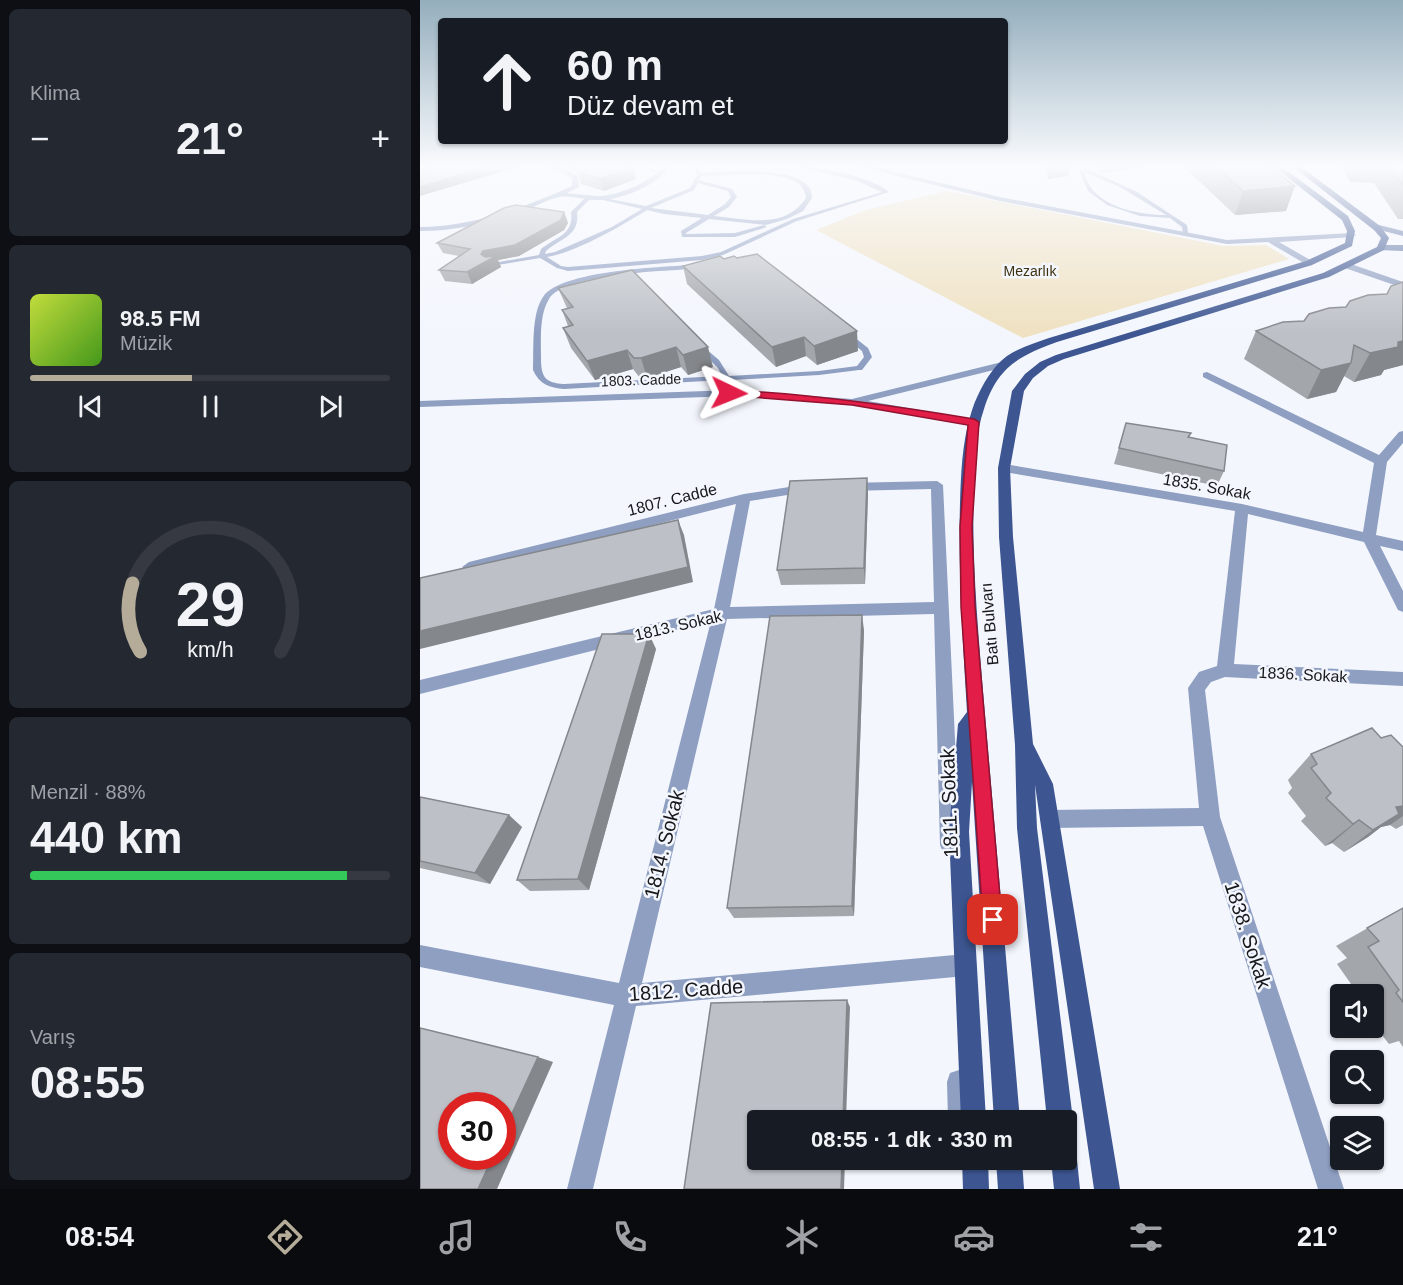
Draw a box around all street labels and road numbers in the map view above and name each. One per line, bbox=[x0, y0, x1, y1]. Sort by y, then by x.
street label: 1803. Cadde bbox=[601, 371, 682, 389]
street label: 1835. Sokak bbox=[1162, 470, 1253, 503]
street label: 1807. Cadde bbox=[626, 480, 719, 519]
street label: Batı Bulvarı bbox=[977, 582, 1002, 666]
street label: 1813. Sokak bbox=[633, 607, 724, 644]
street label: 1836. Sokak bbox=[1258, 664, 1349, 685]
street label: 1811. Sokak bbox=[936, 747, 962, 858]
street label: 1814. Sokak bbox=[640, 786, 688, 901]
street label: 1838. Sokak bbox=[1220, 879, 1276, 992]
street label: 1812. Cadde bbox=[628, 975, 744, 1005]

